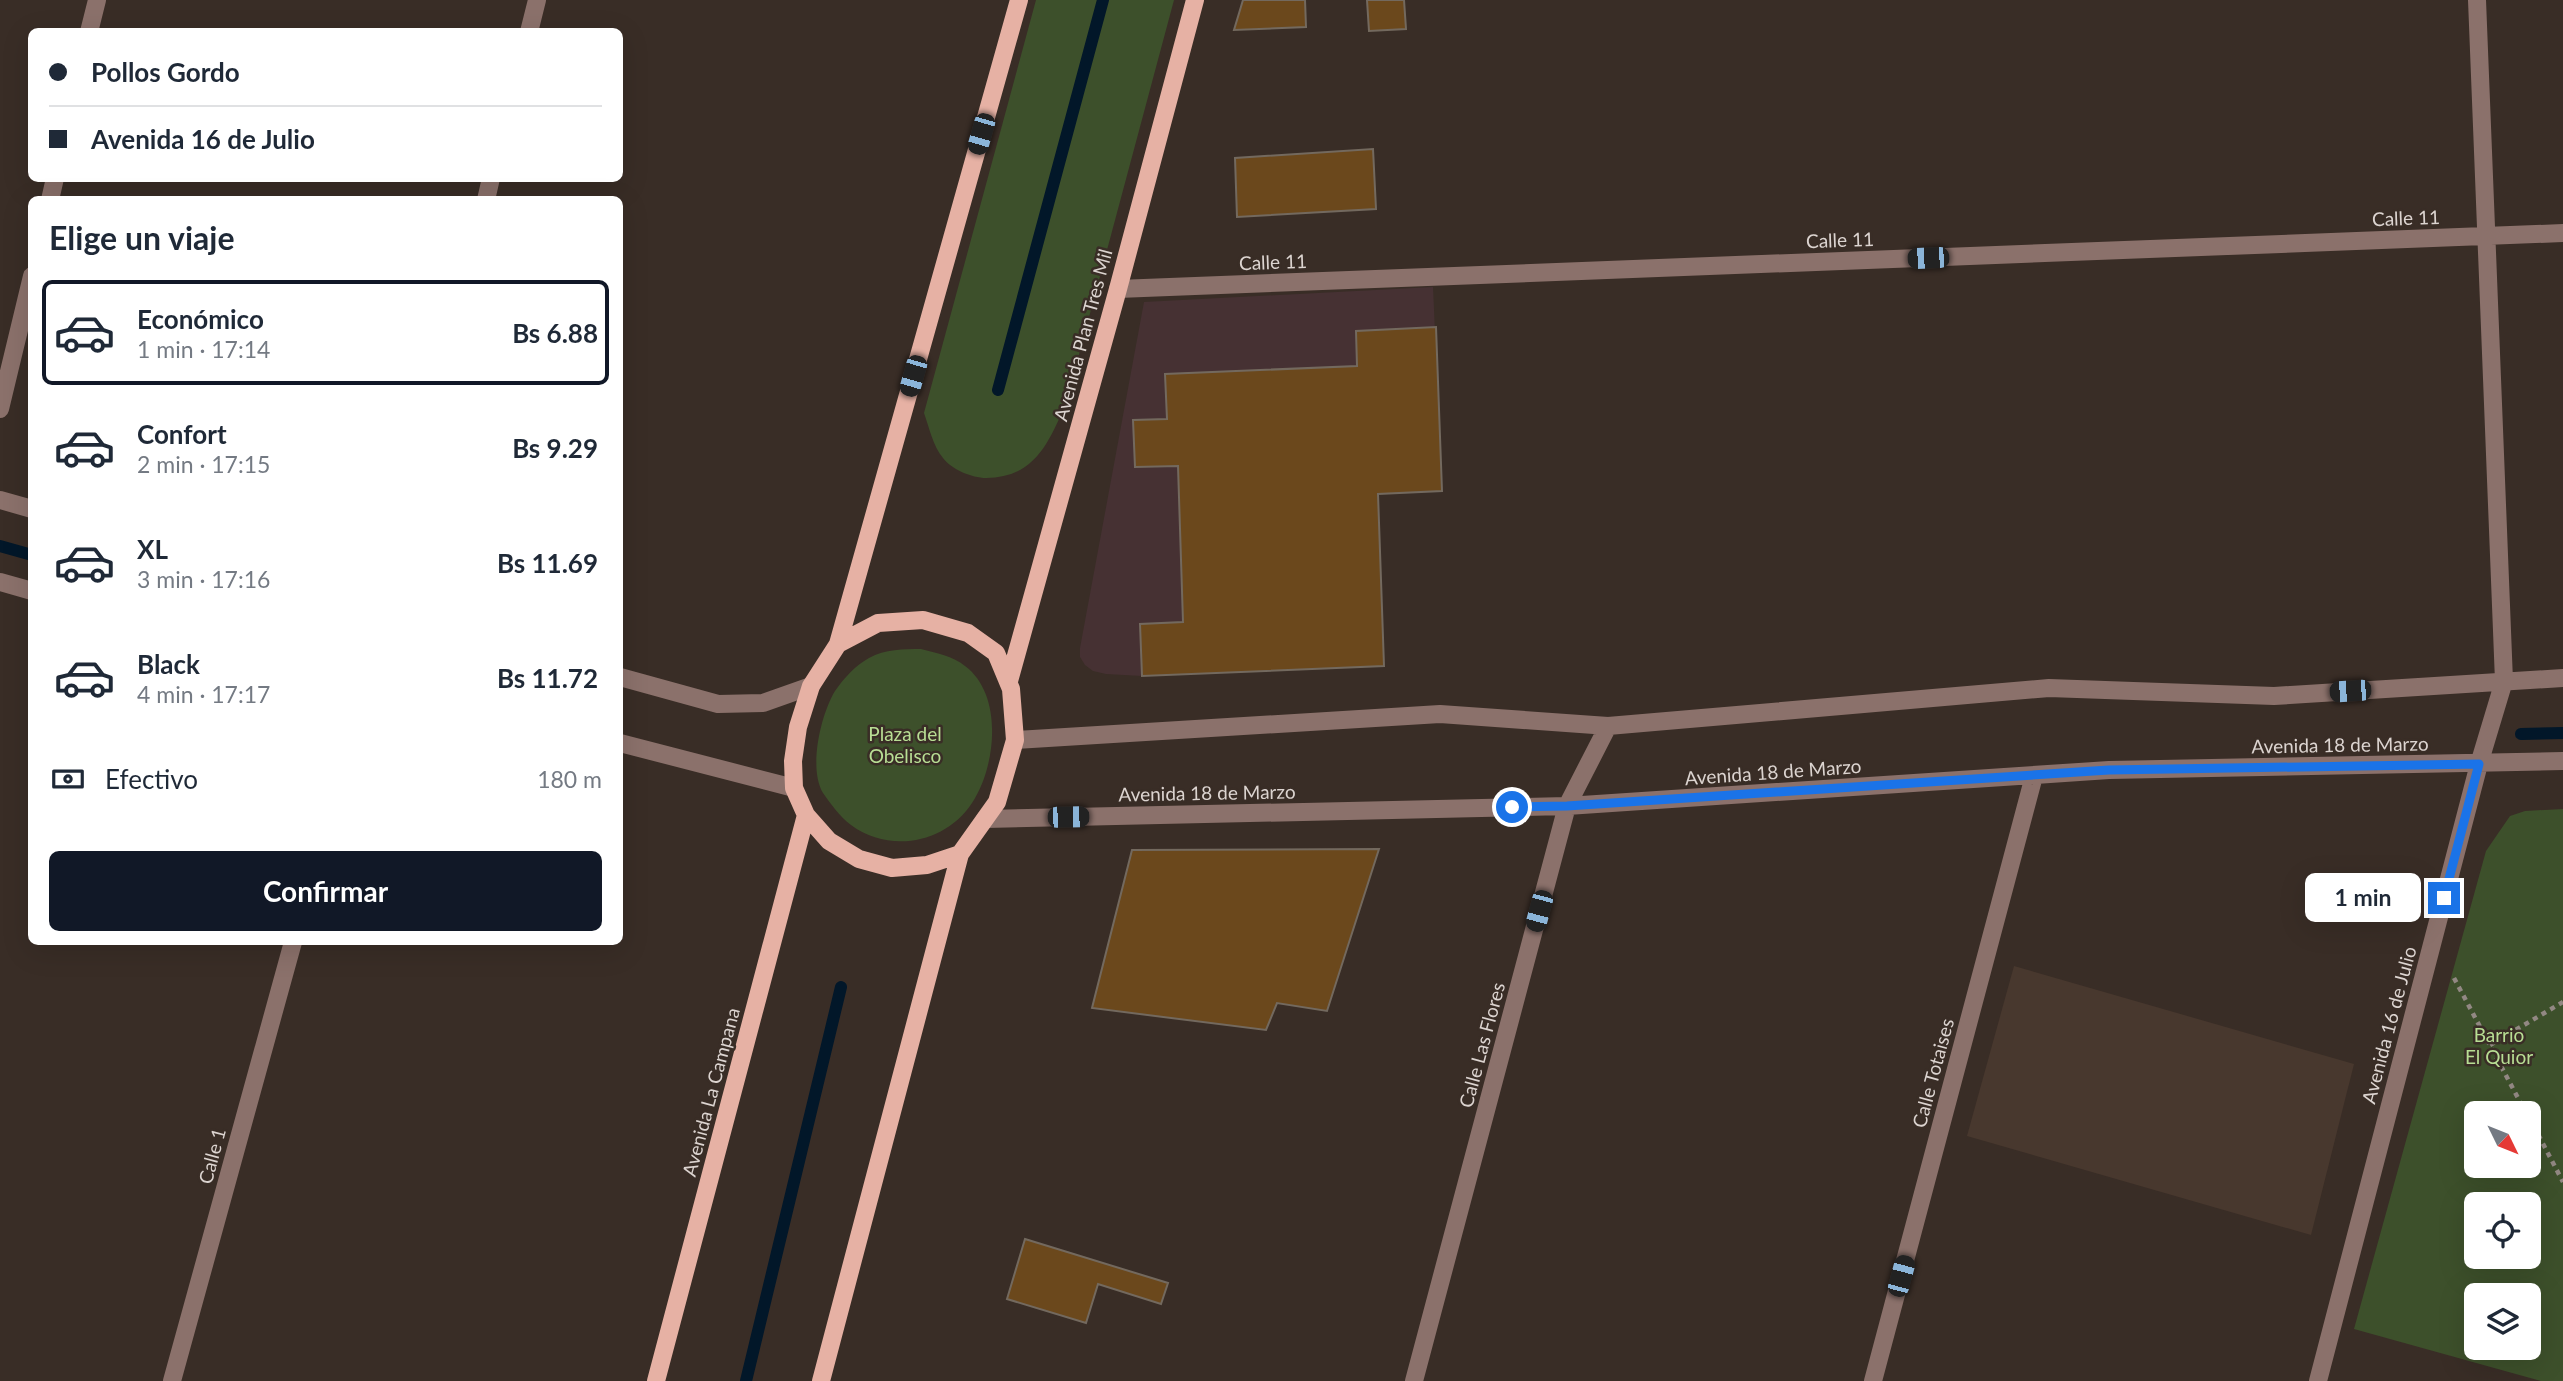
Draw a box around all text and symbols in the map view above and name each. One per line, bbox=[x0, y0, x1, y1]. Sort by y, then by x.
text: Pollos Gordo bbox=[91, 56, 240, 88]
car bbox=[966, 111, 997, 157]
text: Avenida 16 de Julio bbox=[91, 123, 315, 155]
street label: Calle 11 bbox=[2372, 205, 2440, 230]
text: Elige un viaje bbox=[49, 218, 234, 257]
street label: Calle 11 bbox=[1806, 227, 1874, 252]
street label: Avenida Plan Tres Mil bbox=[1048, 246, 1117, 423]
car bbox=[1907, 247, 1950, 269]
street label: Calle 11 bbox=[1239, 249, 1307, 274]
icon: car bbox=[53, 301, 116, 364]
text: Económico bbox=[137, 303, 264, 335]
text: Bs 6.88 bbox=[512, 317, 598, 349]
text: 1 min · 17:14 bbox=[137, 335, 270, 363]
car bbox=[898, 353, 929, 399]
icon: car bbox=[53, 416, 116, 479]
text: Confort bbox=[137, 418, 227, 450]
text: Bs 9.29 bbox=[512, 432, 598, 464]
text: 2 min · 17:15 bbox=[137, 450, 270, 478]
icon: car bbox=[53, 531, 116, 594]
text: XL bbox=[137, 533, 168, 565]
text: Bs 11.69 bbox=[497, 547, 598, 579]
text: 3 min · 17:16 bbox=[137, 565, 270, 593]
icon: car bbox=[53, 646, 116, 709]
text: Black bbox=[137, 648, 200, 680]
text: Bs 11.72 bbox=[497, 662, 598, 694]
car bbox=[2329, 679, 2372, 703]
text: 4 min · 17:17 bbox=[137, 680, 270, 708]
park label: Plaza del Obelisco bbox=[868, 722, 942, 767]
street label: Avenida 18 de Marzo bbox=[2251, 731, 2429, 758]
street label: Avenida 18 de Marzo bbox=[1684, 754, 1862, 789]
icon: cash bbox=[49, 760, 87, 798]
text: Efectivo bbox=[105, 763, 198, 795]
text: 180 m bbox=[537, 765, 602, 793]
street label: Avenida 18 de Marzo bbox=[1118, 779, 1296, 806]
route start bbox=[1496, 791, 1528, 823]
car bbox=[1047, 806, 1090, 828]
button: Confirmar bbox=[49, 851, 602, 931]
callout: 1 min bbox=[2304, 874, 2420, 922]
route end bbox=[2428, 882, 2460, 914]
text: 1 min bbox=[2334, 883, 2392, 911]
car bbox=[1524, 888, 1555, 934]
street label: Avenida 16 de Julio bbox=[2356, 944, 2421, 1106]
street label: Calle Las Flores bbox=[1454, 980, 1509, 1110]
street label: Avenida La Campana bbox=[677, 1005, 744, 1179]
street label: Calle Totaises bbox=[1907, 1016, 1958, 1130]
park label: Barrio El Quior bbox=[2465, 1023, 2533, 1068]
north arrow bbox=[2464, 1101, 2541, 1178]
map controls bbox=[2464, 1101, 2541, 1360]
street label: Calle 1 bbox=[193, 1125, 230, 1186]
button: locate bbox=[2464, 1192, 2541, 1269]
car bbox=[1886, 1253, 1917, 1299]
button: layers bbox=[2464, 1283, 2541, 1360]

